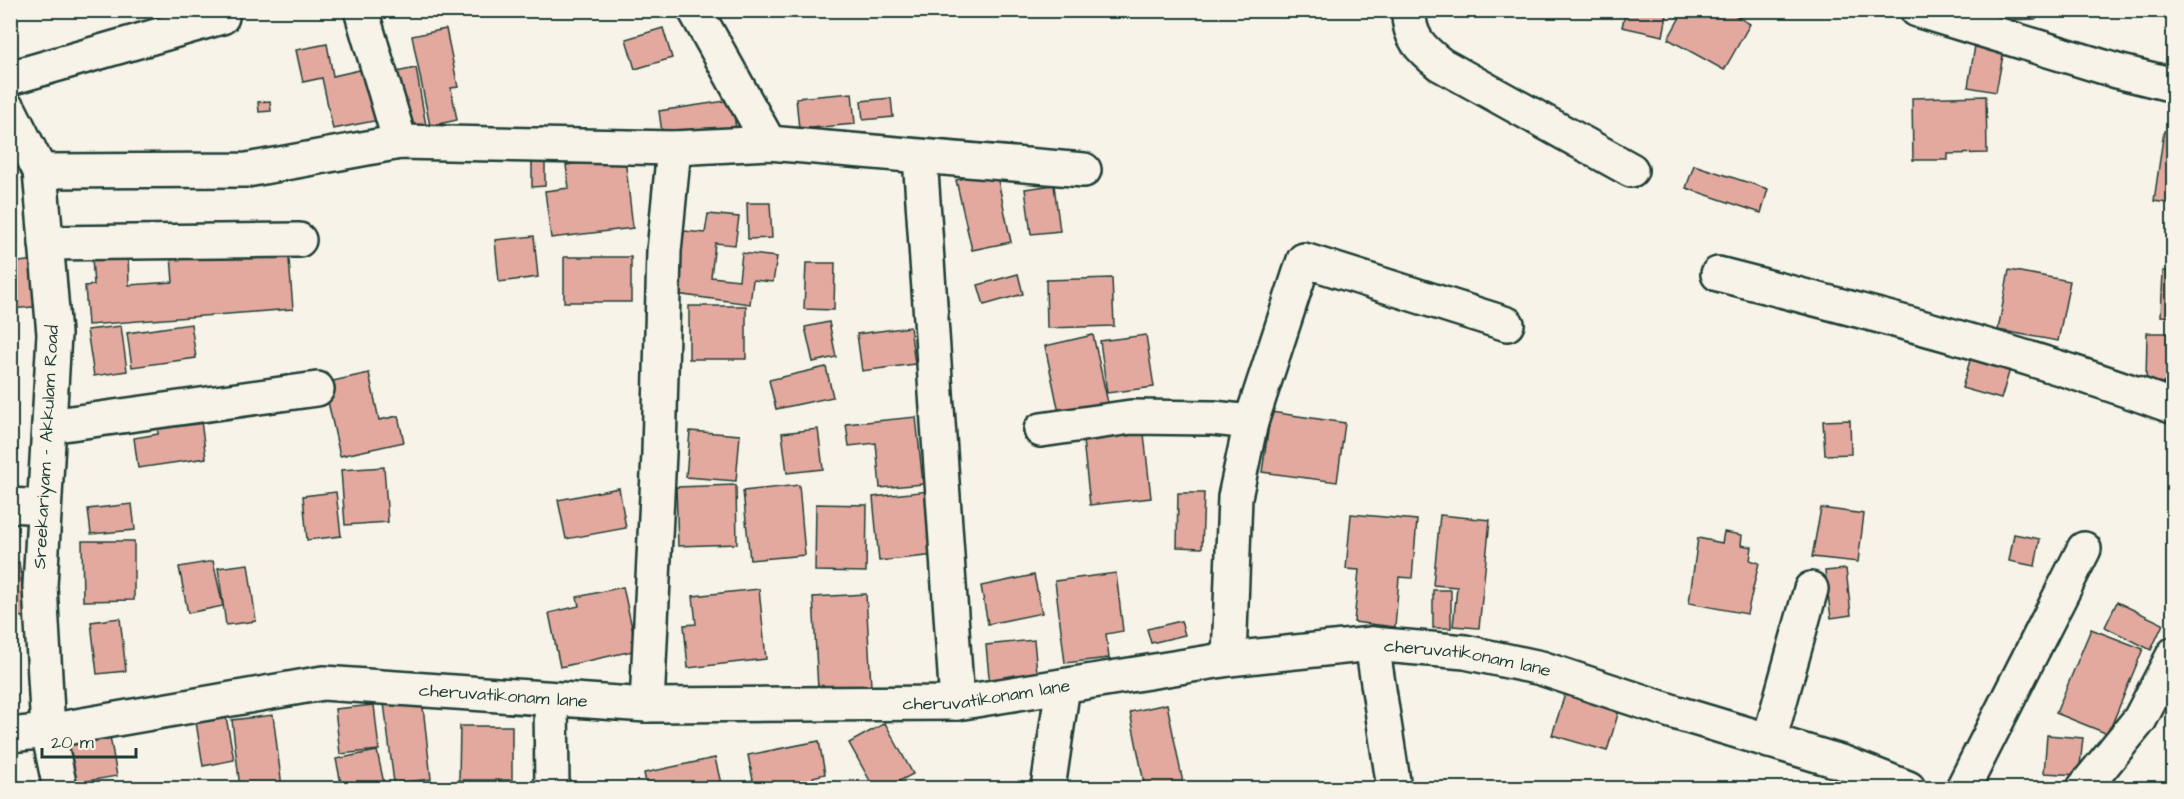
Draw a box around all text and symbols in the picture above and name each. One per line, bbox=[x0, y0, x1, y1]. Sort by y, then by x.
street label: Sreekariyam - Akkulam Road bbox=[27, 324, 66, 570]
street label: cheruvatikonam lane bbox=[1383, 633, 1555, 683]
street label: cheruvatikonam lane bbox=[902, 672, 1072, 716]
street label: cheruvatikonam lane bbox=[418, 677, 589, 713]
scale bar bbox=[42, 721, 136, 759]
text: 20 m bbox=[51, 730, 94, 755]

